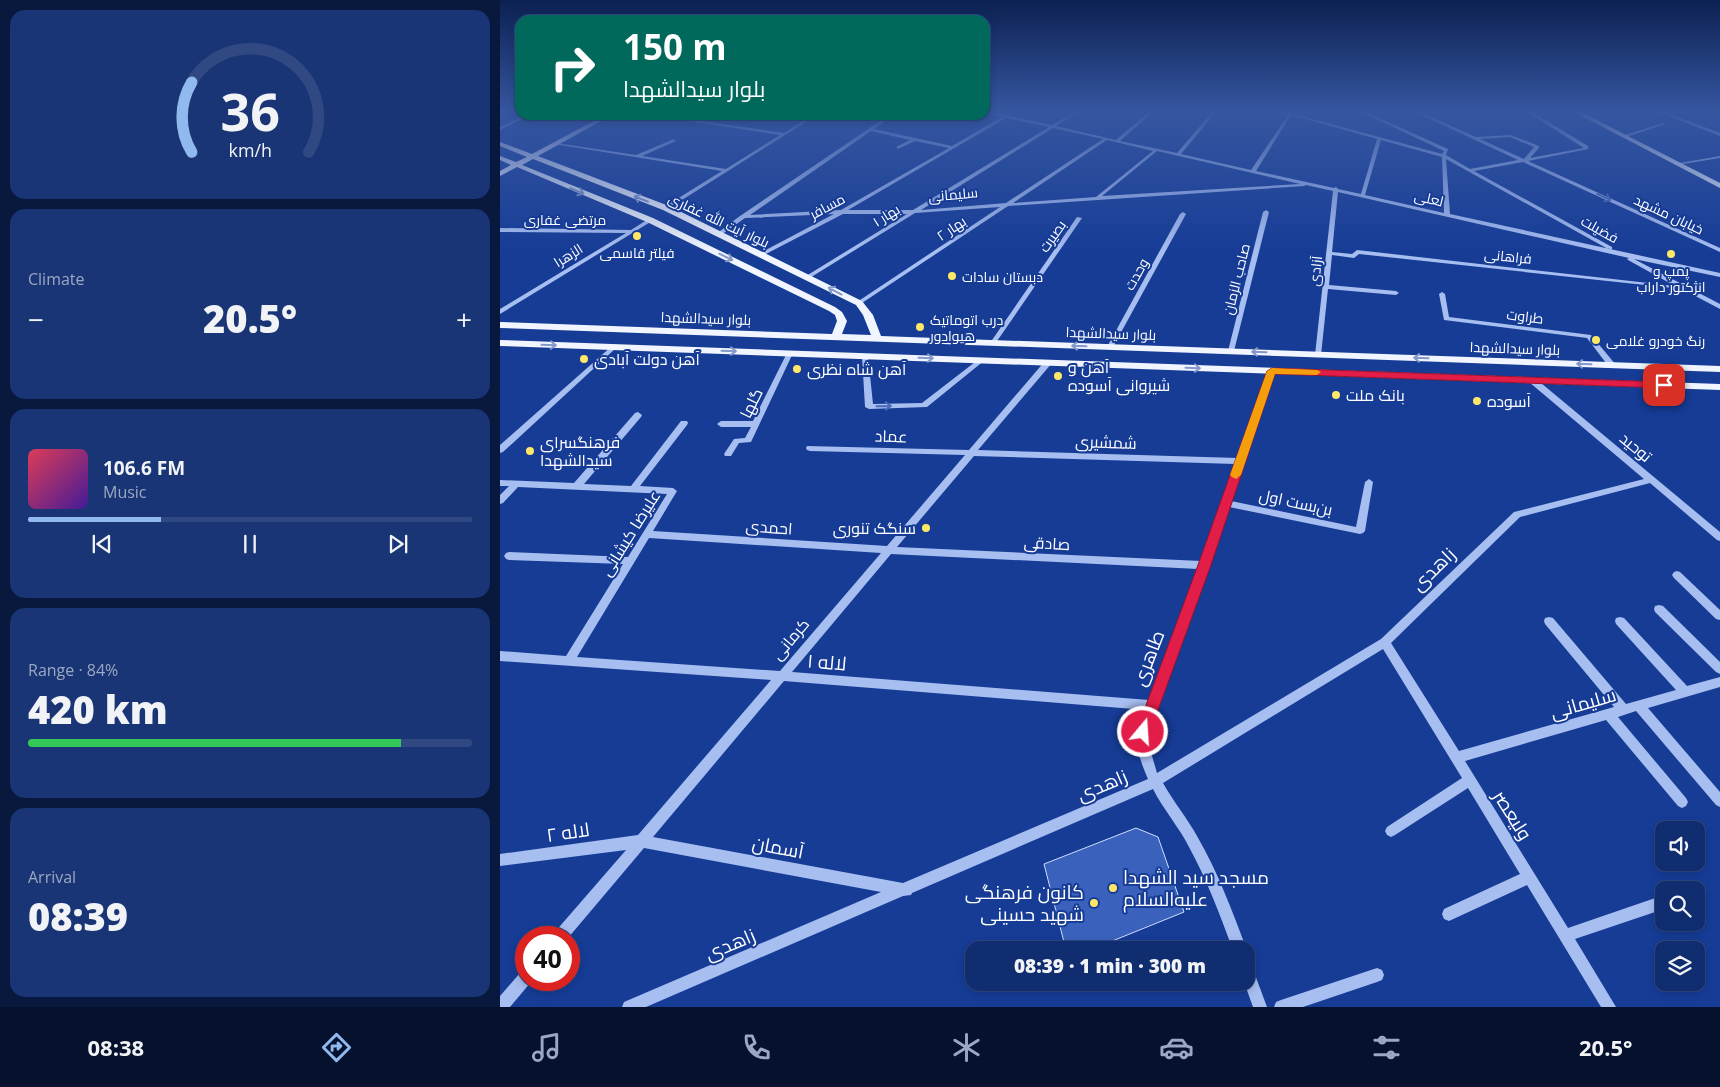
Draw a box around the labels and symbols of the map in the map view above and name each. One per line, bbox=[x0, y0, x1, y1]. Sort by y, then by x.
street label: سلیمانی bbox=[927, 182, 979, 206]
street label: لعلی bbox=[1413, 185, 1445, 211]
one-way arrow bbox=[569, 186, 584, 196]
street label: بلوار آیت الله غفاری bbox=[665, 188, 773, 252]
street label: مسافر bbox=[805, 189, 848, 224]
street label: خیابان مشهد bbox=[1631, 190, 1707, 238]
one-way arrow bbox=[1596, 193, 1611, 202]
one-way arrow bbox=[634, 194, 650, 203]
street label: بهار ۱ bbox=[869, 199, 903, 231]
street label: مرتضی غفاری bbox=[524, 210, 606, 229]
street label: بهار ۲ bbox=[932, 211, 970, 245]
street label: فضیلت bbox=[1578, 211, 1622, 247]
street label: بصیرت bbox=[1034, 216, 1070, 256]
marker: فیلتر قاسمی bbox=[631, 230, 643, 242]
street label: الزهرا bbox=[550, 239, 586, 271]
street label: صاحب الزمان bbox=[1218, 241, 1254, 317]
place label: فیلتر قاسمی bbox=[600, 243, 674, 262]
street label: فراهانی bbox=[1483, 244, 1533, 268]
marker: پمپ و انژکتور داراب bbox=[1665, 248, 1677, 260]
one-way arrow bbox=[718, 252, 733, 262]
street label: وحدت bbox=[1119, 255, 1153, 293]
street label: آزادی bbox=[1304, 255, 1326, 287]
place label: پمپ و انژکتور داراب bbox=[1636, 261, 1706, 296]
place label: دبستان سادات bbox=[962, 267, 1043, 286]
marker: دبستان سادات bbox=[946, 270, 958, 282]
one-way arrow bbox=[828, 286, 843, 296]
street label: طراوت bbox=[1505, 304, 1545, 328]
street label: بلوار سیدالشهدا bbox=[660, 307, 752, 329]
place label: درب اتوماتیک هیوادور bbox=[929, 310, 1003, 345]
marker: درب اتوماتیک هیوادور bbox=[914, 321, 926, 333]
street label: بلوار سیدالشهدا bbox=[1065, 322, 1157, 344]
place label: رنگ خودرو غلامی bbox=[1606, 331, 1705, 350]
marker: رنگ خودرو غلامی bbox=[1590, 334, 1602, 346]
street label: بلوار سیدالشهدا bbox=[1469, 337, 1561, 359]
one-way arrow bbox=[540, 340, 556, 349]
one-way arrow bbox=[1071, 341, 1087, 350]
one-way arrow bbox=[720, 346, 736, 356]
place label: آهن دولت آبادی bbox=[594, 348, 701, 370]
one-way arrow bbox=[1251, 348, 1267, 357]
marker: آهن دولت آبادی bbox=[578, 353, 590, 365]
one-way arrow bbox=[918, 354, 934, 363]
one-way arrow bbox=[1414, 354, 1430, 363]
place label: آهن و شیروانی آسوده bbox=[1068, 356, 1170, 396]
place label: آهن شاه نظری bbox=[807, 358, 907, 380]
one-way arrow bbox=[1576, 360, 1592, 369]
marker: آهن شاه نظری bbox=[791, 363, 803, 375]
one-way arrow bbox=[1185, 363, 1201, 373]
pin bbox=[1643, 364, 1685, 406]
marker: آهن و شیروانی آسوده bbox=[1052, 370, 1064, 382]
street label: گلها bbox=[734, 384, 768, 422]
place label: بانک ملت bbox=[1346, 384, 1405, 406]
marker: بانک ملت bbox=[1330, 389, 1342, 401]
place label: آسوده bbox=[1487, 390, 1532, 412]
marker: آسوده bbox=[1471, 395, 1483, 407]
one-way arrow bbox=[876, 402, 892, 411]
street label: عماد bbox=[874, 424, 908, 448]
street label: توحید bbox=[1615, 427, 1657, 467]
street label: شمشیری bbox=[1075, 430, 1137, 454]
place label: فرهنگسرای سیدالشهدا bbox=[540, 431, 620, 471]
marker: فرهنگسرای سیدالشهدا bbox=[524, 445, 536, 457]
street label: بن‌بست اول bbox=[1257, 484, 1335, 520]
street label: علیرضا کیشانی bbox=[595, 486, 665, 580]
street label: احمدی bbox=[745, 514, 793, 540]
place label: سنگک تنوری bbox=[833, 517, 916, 539]
marker: سنگک تنوری bbox=[920, 522, 932, 534]
street label: صادقی bbox=[1023, 531, 1071, 555]
street label: زاهدی bbox=[1405, 541, 1461, 597]
street label: کرمانی bbox=[766, 613, 814, 665]
street label: طاهری bbox=[1126, 626, 1170, 690]
street label: لاله ۱ bbox=[806, 647, 848, 677]
street label: سلیمانی bbox=[1547, 681, 1619, 725]
position arrow bbox=[1116, 705, 1168, 757]
street label: زاهدی bbox=[1073, 763, 1131, 807]
street label: ولیعصر bbox=[1487, 784, 1538, 845]
street label: لاله ۲ bbox=[545, 816, 591, 848]
street label: آسمان bbox=[750, 829, 806, 865]
place label: مسجد سید الشهدا علیه‌السلام bbox=[1123, 864, 1269, 913]
place label: کانون فرهنگی شهید حسینی bbox=[965, 879, 1084, 927]
marker: مسجد سید الشهدا علیه‌السلام bbox=[1107, 882, 1119, 894]
marker: کانون فرهنگی شهید حسینی bbox=[1088, 897, 1100, 909]
street label: زاهدی bbox=[701, 922, 759, 966]
speed limit sign: 40 bbox=[515, 926, 580, 991]

